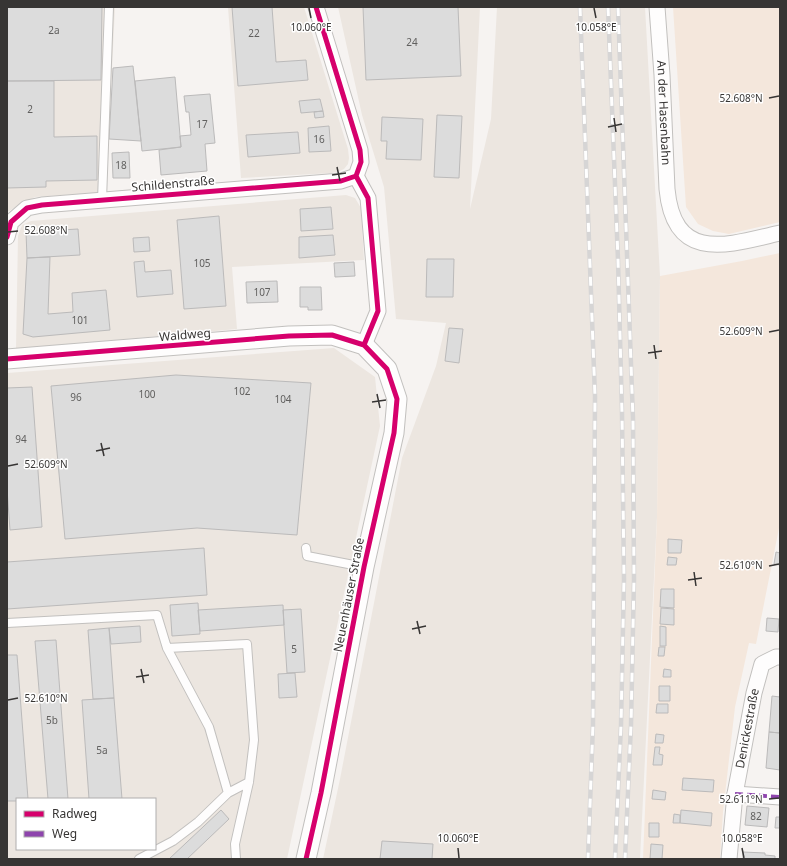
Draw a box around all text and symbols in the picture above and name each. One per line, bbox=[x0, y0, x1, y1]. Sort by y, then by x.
text: 10.060°E bbox=[290, 20, 332, 34]
text: 10.058°E bbox=[575, 20, 617, 34]
house number: 2a bbox=[48, 23, 60, 37]
house number: 22 bbox=[248, 26, 260, 40]
house number: 24 bbox=[406, 35, 418, 49]
street label: An der Hasenbahn bbox=[653, 60, 675, 166]
text: 52.608°N bbox=[719, 91, 763, 105]
house number: 2 bbox=[27, 102, 33, 116]
house number: 17 bbox=[196, 117, 208, 131]
house number: 16 bbox=[313, 132, 325, 146]
house number: 18 bbox=[115, 158, 127, 172]
street label: Schildenstraße bbox=[131, 171, 215, 196]
text: 52.608°N bbox=[24, 223, 68, 237]
house number: 105 bbox=[193, 256, 211, 270]
house number: 107 bbox=[253, 285, 271, 299]
house number: 101 bbox=[71, 313, 89, 327]
street label: Waldweg bbox=[158, 324, 211, 345]
text: 52.609°N bbox=[719, 324, 763, 338]
house number: 102 bbox=[233, 384, 251, 398]
house number: 100 bbox=[138, 387, 156, 401]
house number: 96 bbox=[70, 390, 82, 404]
house number: 104 bbox=[274, 392, 292, 406]
house number: 94 bbox=[15, 432, 27, 446]
text: 52.609°N bbox=[24, 457, 68, 471]
street label: Neuenhäuser Straße bbox=[329, 536, 368, 654]
text: 52.610°N bbox=[719, 558, 763, 572]
house number: 5 bbox=[291, 642, 297, 656]
street label: Denickestraße bbox=[731, 686, 763, 770]
text: 52.610°N bbox=[24, 691, 68, 705]
house number: 5b bbox=[46, 713, 58, 727]
house number: 5a bbox=[96, 743, 108, 757]
text: 52.611°N bbox=[719, 792, 763, 806]
legend bbox=[16, 798, 156, 850]
text: Radweg bbox=[52, 805, 97, 822]
house number: 82 bbox=[750, 809, 762, 823]
text: Weg bbox=[52, 825, 77, 842]
text: 10.060°E bbox=[437, 831, 479, 845]
text: 10.058°E bbox=[721, 831, 763, 845]

